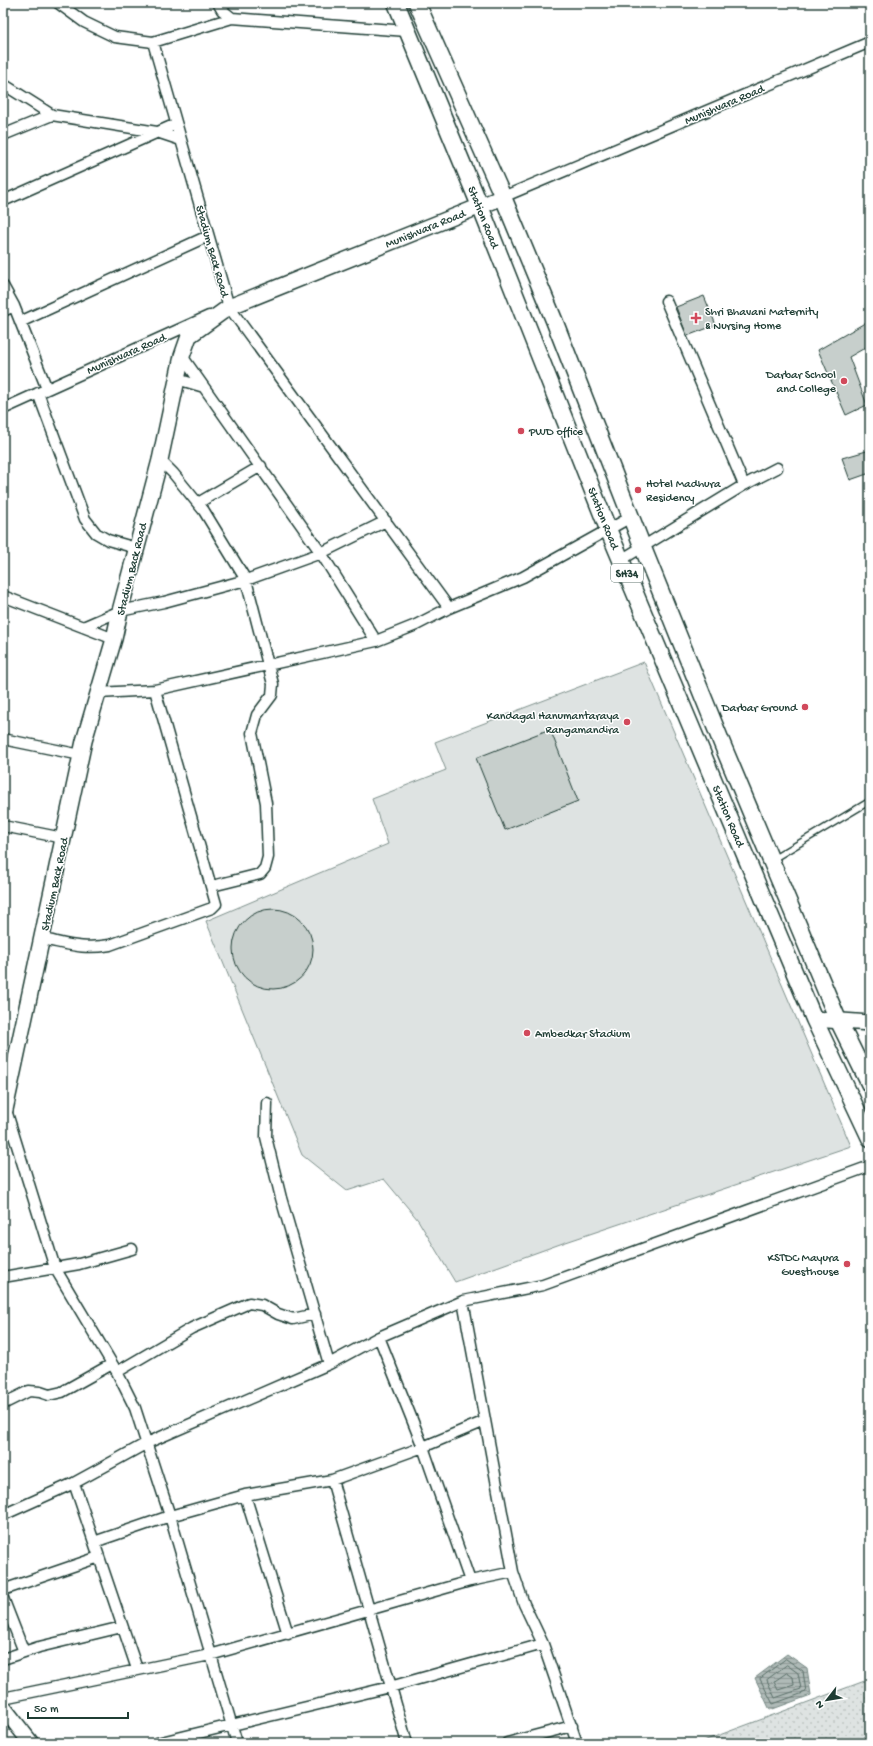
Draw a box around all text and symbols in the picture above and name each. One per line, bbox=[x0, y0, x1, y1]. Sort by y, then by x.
street label: Munishvara Road bbox=[683, 82, 768, 129]
street label: Station Road bbox=[463, 185, 501, 252]
street label: Stadium Back Road bbox=[191, 204, 231, 300]
street label: Munishvara Road bbox=[384, 207, 469, 252]
place label: Shri Bhavani Maternity & Nursing Home bbox=[705, 306, 819, 334]
marker: Shri Bhavani Maternity & Nursing Home bbox=[690, 312, 702, 324]
street label: Munishvara Road bbox=[85, 331, 169, 379]
place label: Darbar School and College bbox=[765, 369, 837, 397]
marker: Darbar School and College bbox=[839, 376, 849, 386]
marker: PWD office bbox=[516, 426, 526, 436]
place label: PWD office bbox=[528, 426, 584, 440]
place label: Hotel Madhura Residency bbox=[646, 478, 721, 506]
marker: Hotel Madhura Residency bbox=[633, 485, 643, 495]
street label: Station Road bbox=[583, 486, 621, 553]
street label: Stadium Back Road bbox=[115, 521, 151, 617]
road number: SH34 bbox=[611, 564, 643, 582]
place label: Darbar Ground bbox=[721, 702, 798, 716]
marker: Darbar Ground bbox=[800, 702, 810, 712]
place label: Kandagal Hanumantaraya Rangamandira bbox=[487, 710, 619, 738]
marker: Kandagal Hanumantaraya Rangamandira bbox=[622, 717, 632, 727]
street label: Station Road bbox=[708, 784, 747, 851]
street label: Stadium Back Road bbox=[39, 836, 73, 932]
marker: Ambedkar Stadium bbox=[522, 1028, 532, 1038]
place label: Ambedkar Stadium bbox=[535, 1028, 631, 1042]
place label: KSTDC Mayura Guesthouse bbox=[768, 1252, 840, 1280]
marker: KSTDC Mayura Guesthouse bbox=[842, 1259, 852, 1269]
north arrow bbox=[807, 1680, 847, 1720]
scale bar bbox=[28, 1694, 128, 1720]
text: N bbox=[813, 1698, 827, 1710]
text: 50 m bbox=[34, 1703, 59, 1717]

